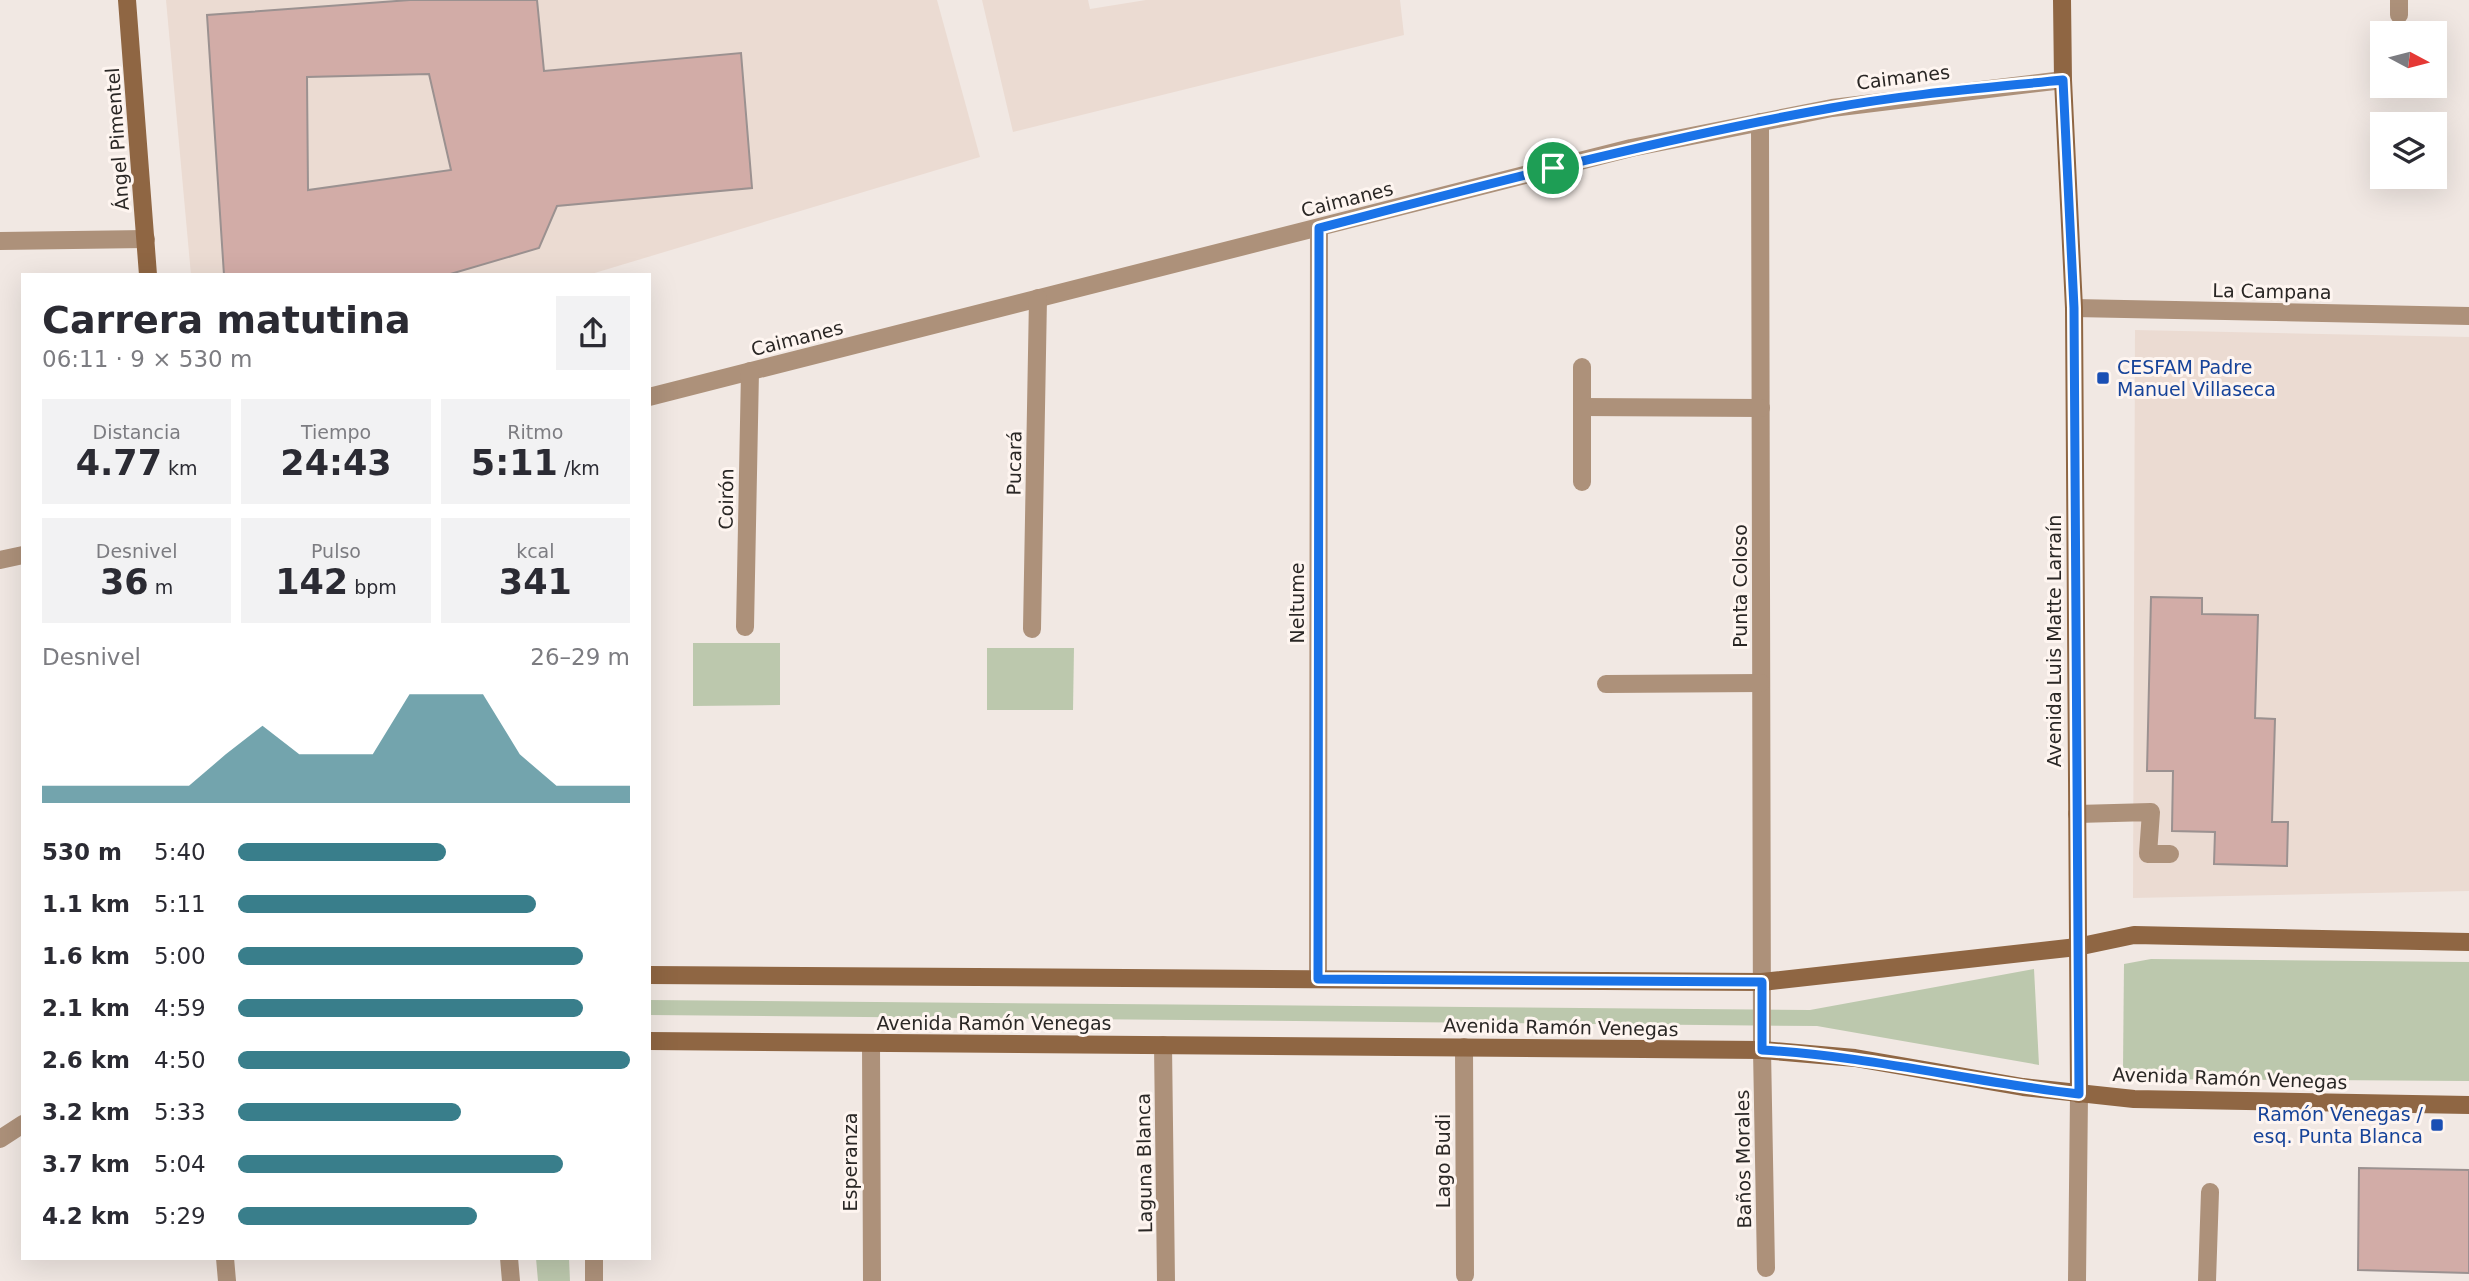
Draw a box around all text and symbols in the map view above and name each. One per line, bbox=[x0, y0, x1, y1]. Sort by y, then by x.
north arrow bbox=[2370, 21, 2446, 98]
map controls bbox=[2370, 21, 2447, 189]
street label: Caimanes bbox=[1855, 60, 1951, 94]
street label: Ángel Pimentel bbox=[101, 67, 133, 211]
button: layers bbox=[2370, 112, 2447, 189]
pin bbox=[1523, 138, 1583, 198]
icon: arrive bbox=[1534, 149, 1572, 187]
street label: Caimanes bbox=[1299, 177, 1395, 221]
street label: La Campana bbox=[2212, 279, 2332, 303]
button: share bbox=[556, 296, 630, 370]
text: Carrera matutina bbox=[42, 298, 411, 342]
street label: Caimanes bbox=[749, 316, 845, 360]
text: 06:11 · 9 × 530 m bbox=[42, 346, 252, 372]
place label: CESFAM Padre Manuel Villaseca bbox=[2117, 356, 2276, 400]
marker: CESFAM Padre Manuel Villaseca bbox=[2095, 370, 2111, 386]
text: Distancia bbox=[93, 421, 181, 443]
text: Tiempo bbox=[301, 421, 371, 443]
text: Ritmo bbox=[507, 421, 563, 443]
street label: Pucará bbox=[1002, 430, 1026, 496]
text: 4.77 bbox=[76, 443, 162, 483]
text: 24:43 bbox=[280, 443, 392, 483]
text: 5:11 bbox=[471, 443, 558, 483]
text: km bbox=[162, 457, 198, 479]
text: /km bbox=[558, 457, 600, 479]
street label: Coirón bbox=[714, 468, 738, 530]
street label: Avenida Luis Matte Larraín bbox=[2043, 515, 2065, 767]
street label: Punta Coloso bbox=[1729, 524, 1751, 648]
text: Desnivel bbox=[96, 540, 178, 562]
text: Pulso bbox=[311, 540, 361, 562]
text: kcal bbox=[516, 540, 555, 562]
text: 36 bbox=[100, 562, 149, 602]
text: 142 bbox=[275, 562, 348, 602]
text: 341 bbox=[499, 562, 572, 602]
street label: Neltume bbox=[1286, 563, 1308, 643]
text: m bbox=[149, 576, 173, 598]
text: bpm bbox=[348, 576, 397, 598]
text: Desnivel bbox=[42, 644, 141, 670]
text: 26–29 m bbox=[530, 644, 630, 670]
text: 530 m bbox=[42, 839, 122, 865]
text: 5:40 bbox=[154, 839, 206, 865]
text: 1.1 km bbox=[42, 891, 130, 917]
text: 5:11 bbox=[154, 891, 206, 917]
text: 1.6 km bbox=[42, 943, 130, 969]
text: 5:00 bbox=[154, 943, 206, 969]
text: 2.1 km bbox=[42, 995, 130, 1021]
text: 4:59 bbox=[154, 995, 206, 1021]
street label: Avenida Ramón Venegas bbox=[876, 1012, 1112, 1034]
street label: Avenida Ramón Venegas bbox=[1443, 1014, 1679, 1040]
text: 2.6 km bbox=[42, 1047, 130, 1073]
text: 4:50 bbox=[154, 1047, 206, 1073]
street label: Avenida Ramón Venegas bbox=[2112, 1063, 2348, 1093]
street label: Baños Morales bbox=[1731, 1090, 1755, 1228]
street label: Laguna Blanca bbox=[1132, 1093, 1156, 1233]
text: 3.2 km bbox=[42, 1099, 130, 1125]
text: 5:33 bbox=[154, 1099, 206, 1125]
place label: Ramón Venegas / esq. Punta Blanca bbox=[2253, 1103, 2424, 1147]
street label: Esperanza bbox=[839, 1113, 861, 1211]
street label: Lago Budi bbox=[1432, 1114, 1454, 1208]
marker: Ramón Venegas / esq. Punta Blanca bbox=[2429, 1117, 2445, 1133]
text: 3.7 km bbox=[42, 1151, 130, 1177]
text: 5:04 bbox=[154, 1151, 206, 1177]
text: 4.2 km bbox=[42, 1203, 130, 1229]
text: 5:29 bbox=[154, 1203, 206, 1229]

